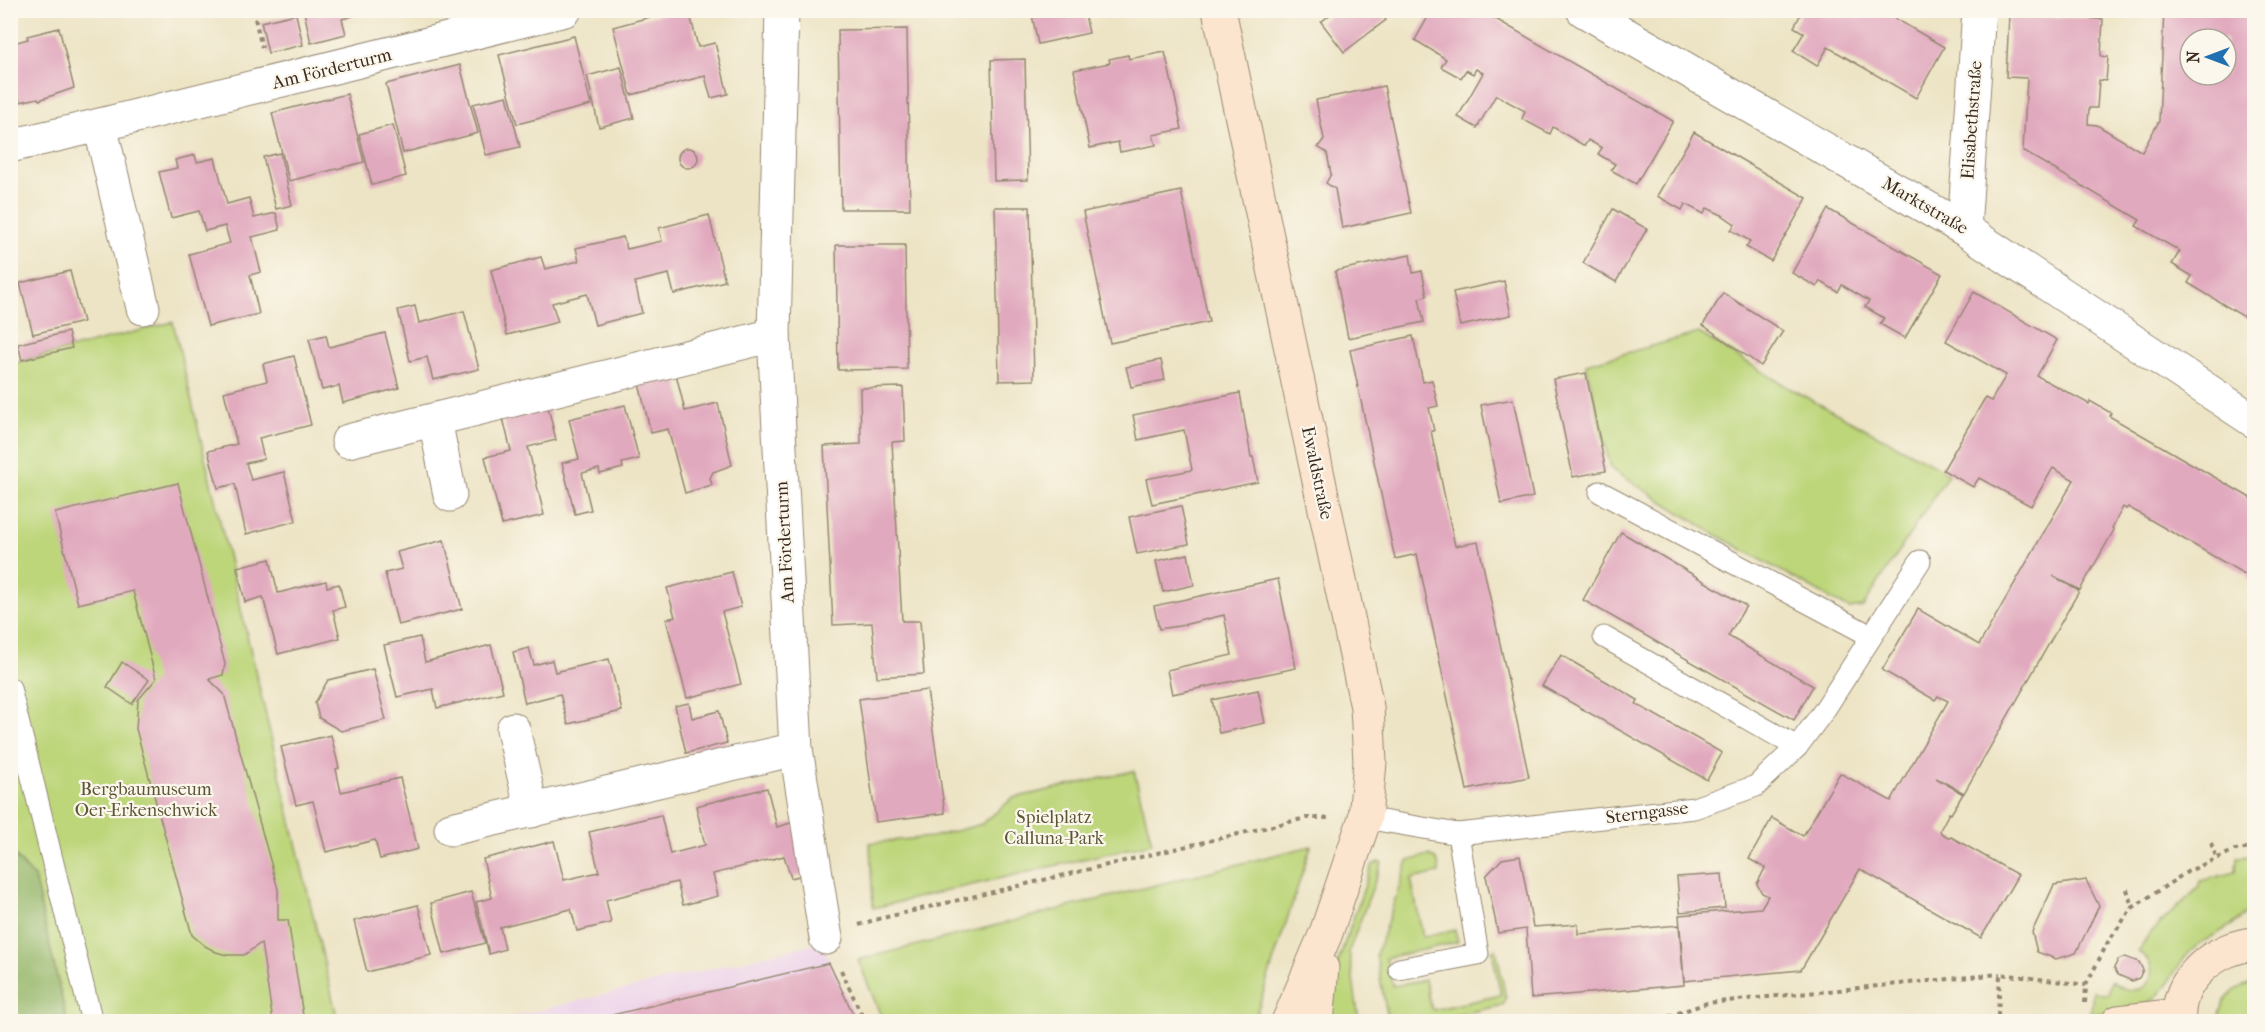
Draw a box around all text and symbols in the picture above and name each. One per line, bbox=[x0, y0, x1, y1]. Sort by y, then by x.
north arrow bbox=[2178, 27, 2238, 87]
street label: Am Förderturm bbox=[269, 44, 394, 94]
text: N bbox=[2184, 50, 2203, 63]
street label: Elisabethstraße bbox=[1957, 60, 1987, 180]
street label: Marktstraße bbox=[1878, 173, 1972, 239]
street label: Ewaldstraße bbox=[1297, 424, 1337, 522]
street label: Am Förderturm bbox=[771, 480, 799, 605]
park label: Bergbaumuseum Oer-Erkenschwick bbox=[75, 779, 218, 821]
street label: Sterngasse bbox=[1605, 798, 1689, 828]
park label: Spielplatz Calluna-Park bbox=[1004, 807, 1105, 849]

